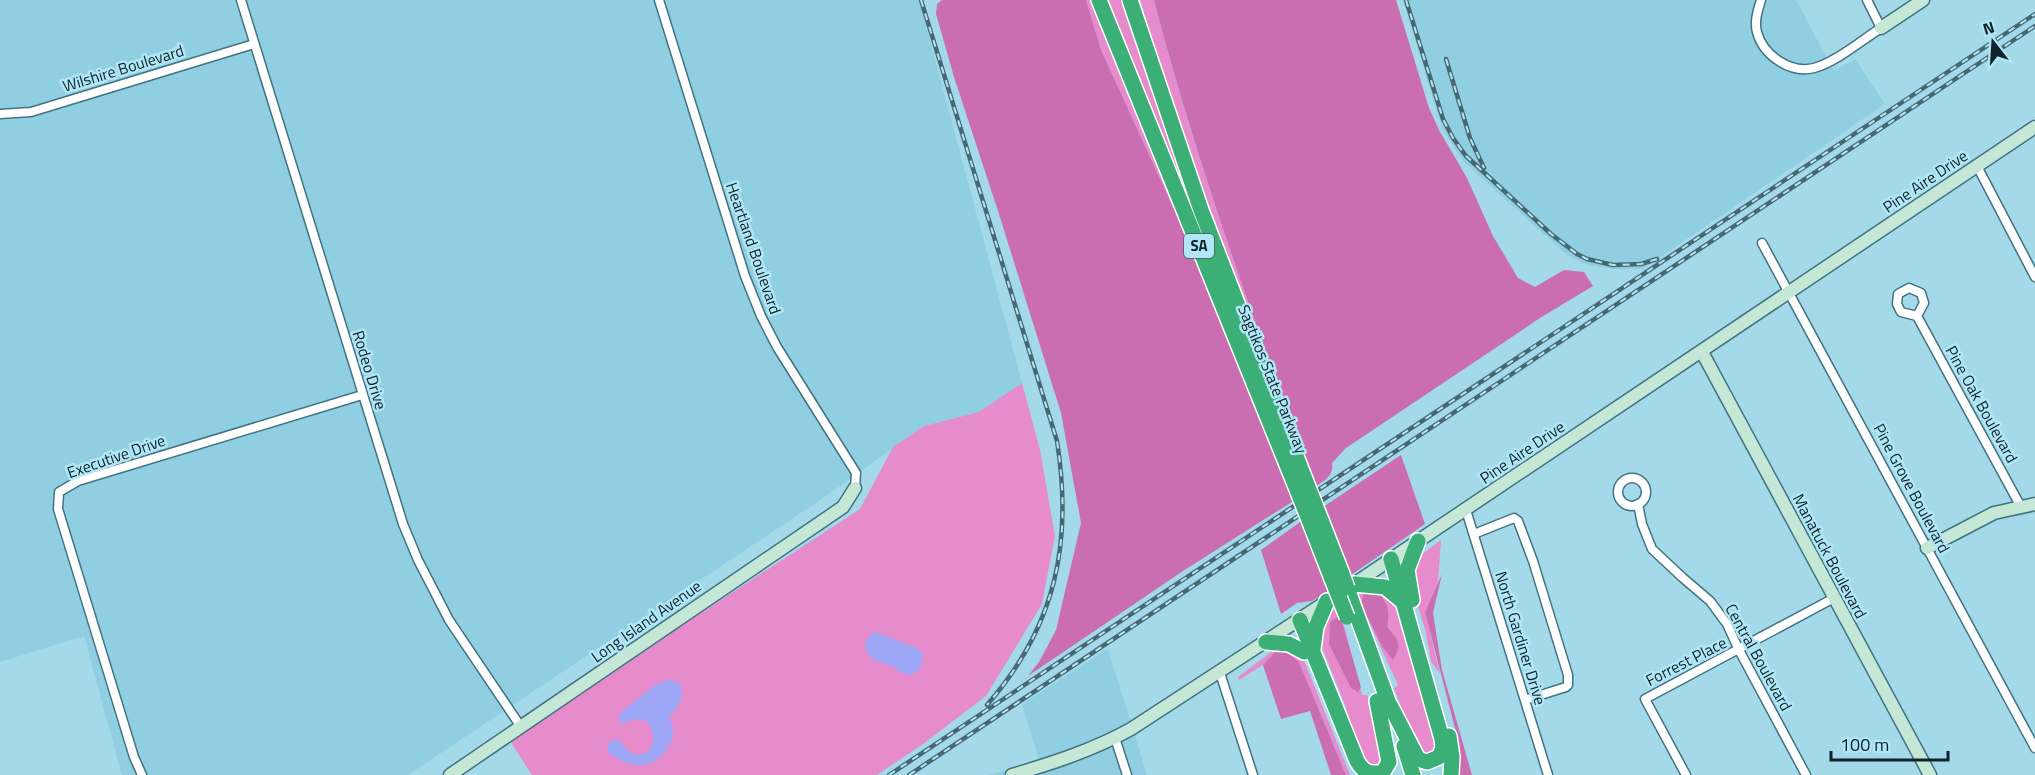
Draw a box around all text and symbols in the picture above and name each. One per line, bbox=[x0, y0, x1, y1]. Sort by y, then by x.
north arrow bbox=[1963, 12, 2023, 72]
text: N bbox=[1980, 15, 1997, 41]
street label: Wilshire Boulevard bbox=[59, 38, 187, 98]
street label: Pine Aire Drive bbox=[1878, 144, 1972, 218]
street label: Heartland Boulevard bbox=[720, 179, 788, 317]
road number: SA bbox=[1184, 234, 1214, 258]
street label: Sagtikos State Parkway bbox=[1232, 301, 1314, 457]
street label: Rodeo Drive bbox=[347, 327, 393, 413]
street label: Pine Oak Boulevard bbox=[1940, 341, 2024, 467]
street label: Pine Aire Drive bbox=[1475, 415, 1569, 489]
street label: Pine Grove Boulevard bbox=[1868, 419, 1956, 557]
street label: Executive Drive bbox=[64, 428, 168, 484]
street label: Manatuck Boulevard bbox=[1787, 489, 1873, 623]
street label: North Gardiner Drive bbox=[1489, 568, 1553, 708]
street label: Long Island Avenue bbox=[586, 574, 706, 668]
street label: Central Boulevard bbox=[1720, 599, 1798, 715]
street label: Forrest Place bbox=[1641, 630, 1731, 692]
scale bar bbox=[1831, 724, 1948, 762]
text: 100 m bbox=[1840, 731, 1889, 758]

